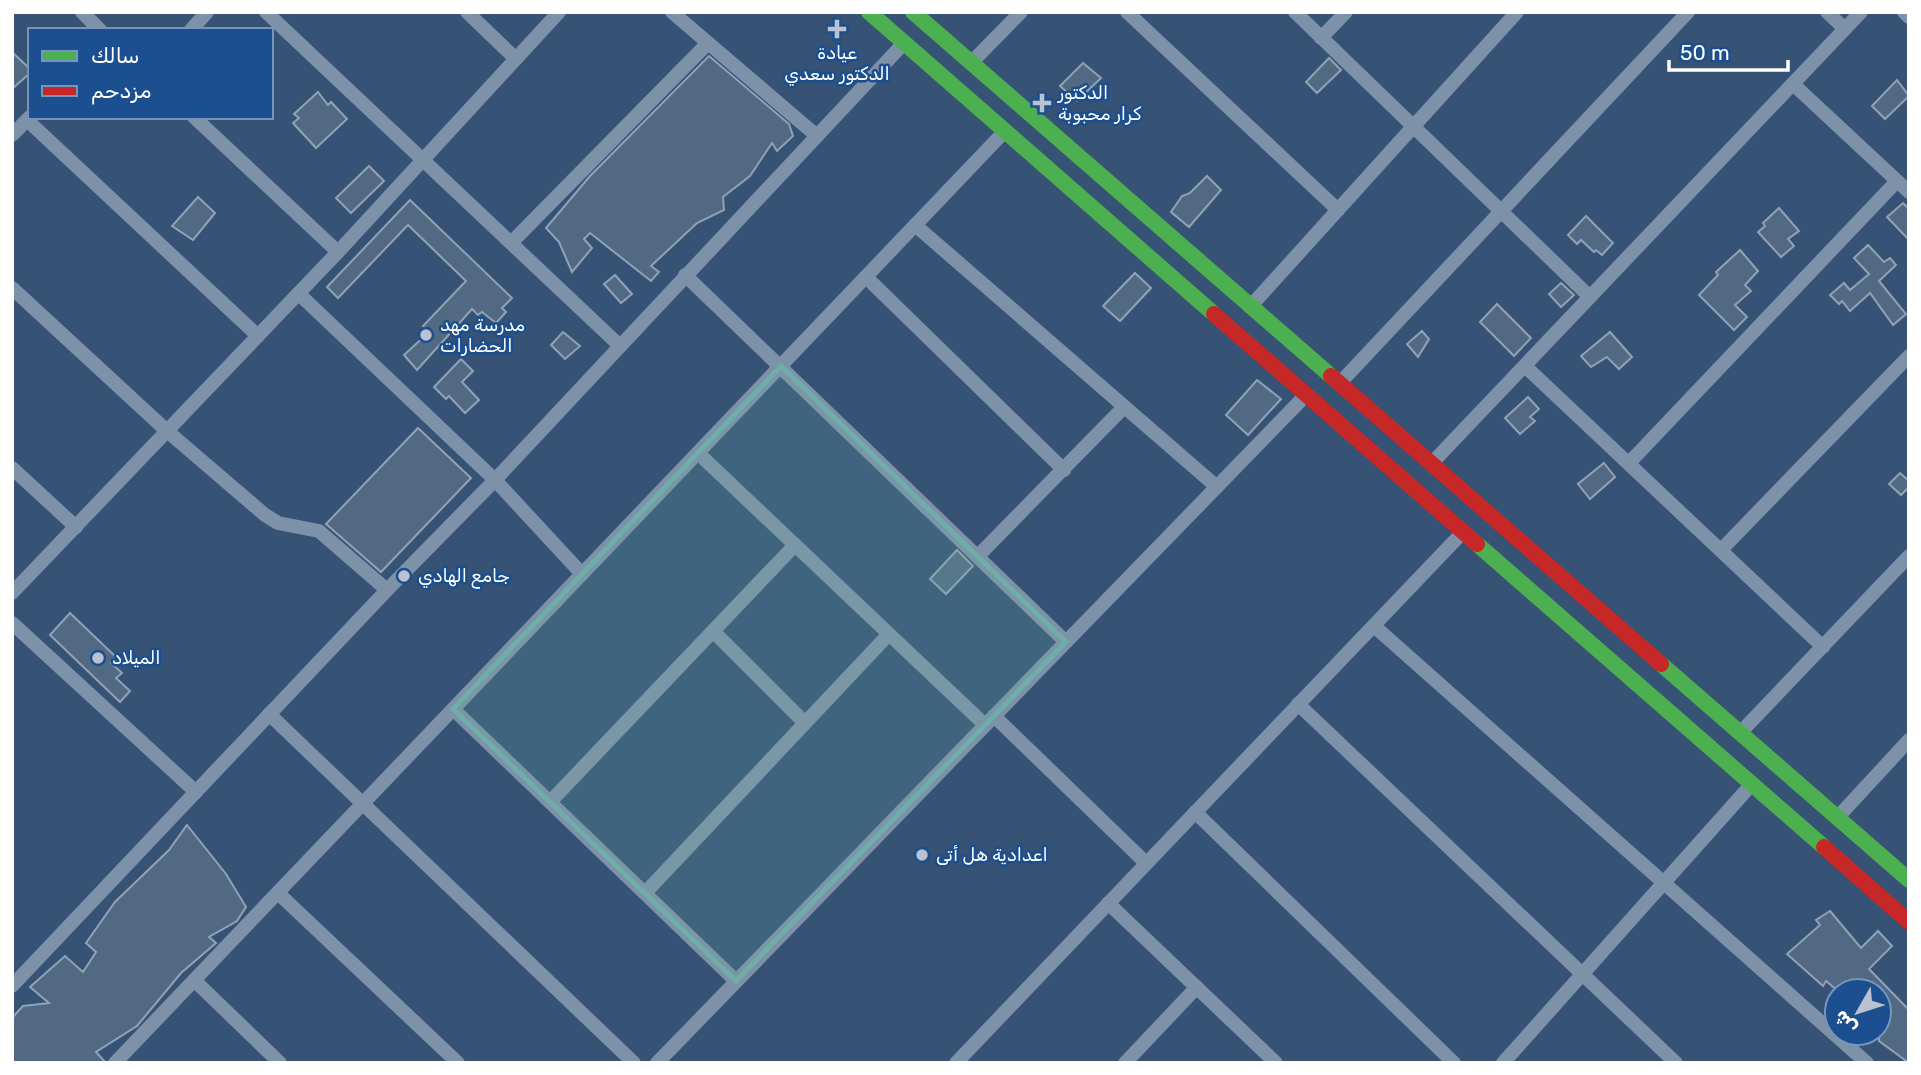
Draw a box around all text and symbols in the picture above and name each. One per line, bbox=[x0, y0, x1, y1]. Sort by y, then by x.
marker: عيادة الدكتور سعدي bbox=[827, 19, 847, 39]
legend bbox=[28, 28, 273, 119]
scale bar bbox=[1669, 28, 1788, 72]
text: 50 m bbox=[1680, 40, 1730, 65]
place label: عيادة الدكتور سعدي bbox=[784, 42, 890, 86]
text: سالك bbox=[91, 43, 139, 68]
text: مزدحم bbox=[91, 78, 151, 105]
place label: الدكتور كرار محبوبة bbox=[1057, 82, 1141, 125]
marker: الدكتور كرار محبوبة bbox=[1032, 93, 1052, 113]
place label: مدرسة مهد الحضارات bbox=[440, 314, 525, 357]
marker: مدرسة مهد الحضارات bbox=[418, 327, 434, 343]
place label: جامع الهادي bbox=[418, 565, 510, 589]
marker: جامع الهادي bbox=[396, 568, 412, 584]
place label: الميلاد bbox=[112, 647, 161, 669]
marker: الميلاد bbox=[90, 650, 106, 666]
place label: اعدادية هل أتى bbox=[936, 844, 1048, 866]
marker: اعدادية هل أتى bbox=[914, 847, 930, 863]
north arrow bbox=[1823, 977, 1893, 1047]
text: ش bbox=[1829, 1006, 1862, 1039]

